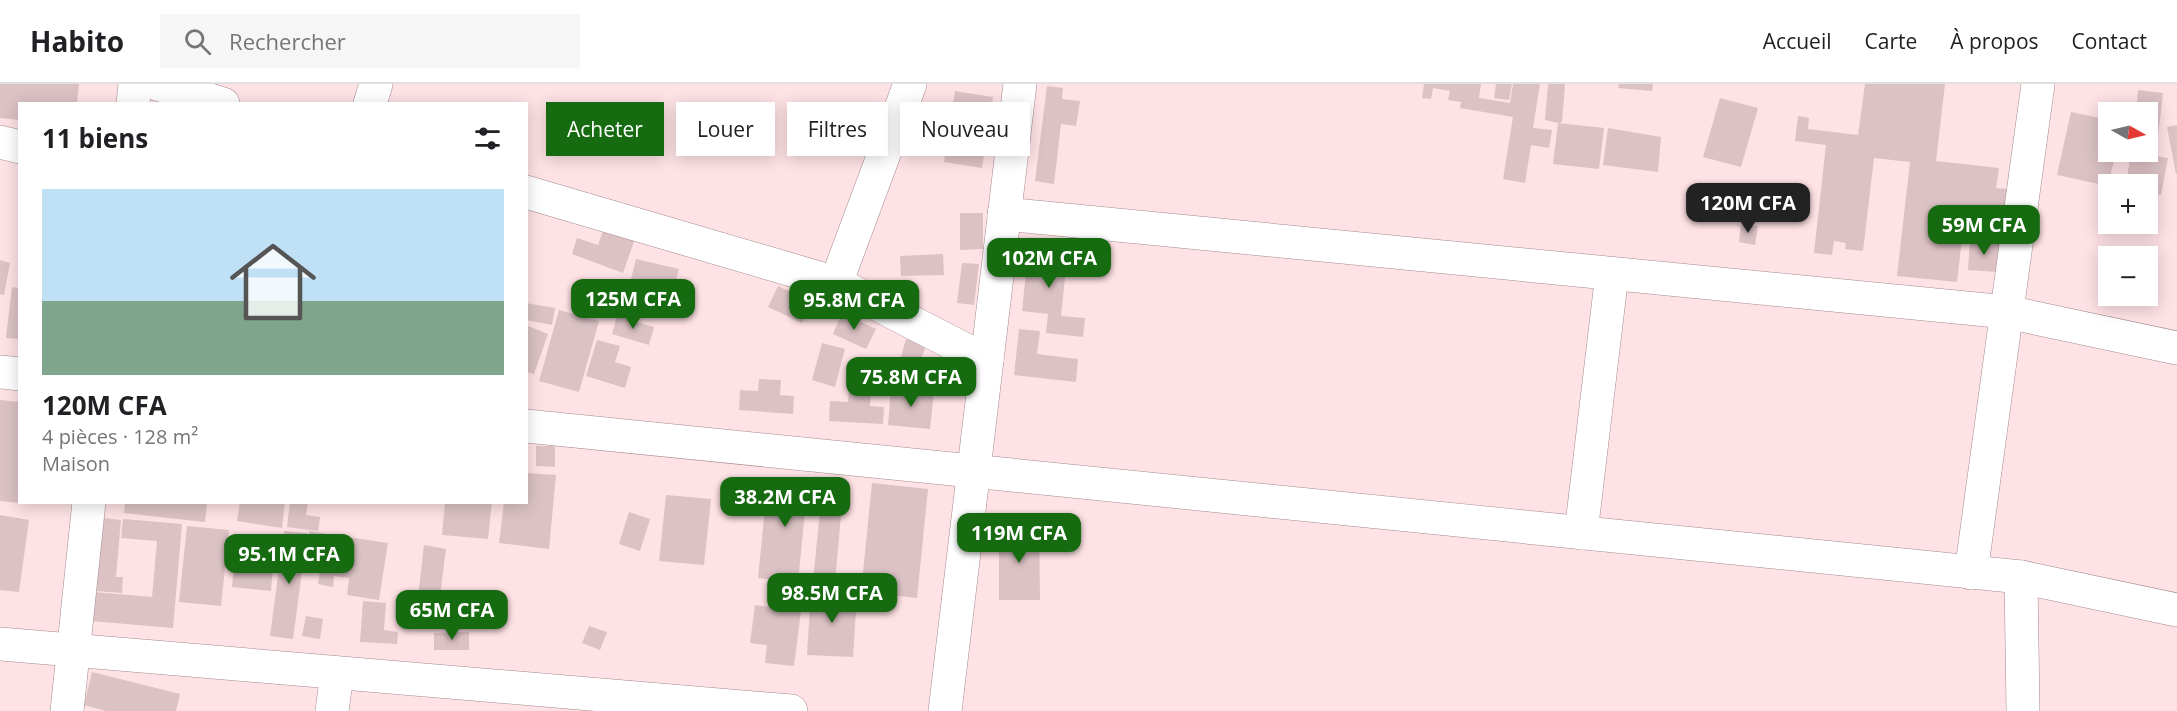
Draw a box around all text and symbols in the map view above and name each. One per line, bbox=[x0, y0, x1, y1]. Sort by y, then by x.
search box bbox=[160, 14, 580, 68]
text: Habito bbox=[30, 22, 124, 60]
icon: search bbox=[181, 25, 214, 58]
text: Rechercher bbox=[229, 26, 346, 56]
text: Accueil bbox=[1763, 27, 1831, 55]
text: Carte bbox=[1864, 27, 1917, 55]
text: À propos bbox=[1950, 27, 2039, 55]
text: Contact bbox=[2072, 27, 2147, 55]
chip: Acheter bbox=[546, 102, 664, 156]
chip: Louer bbox=[676, 102, 775, 156]
chip: Filtres bbox=[787, 102, 888, 156]
chip: Nouveau bbox=[900, 102, 1030, 156]
north arrow bbox=[2098, 102, 2158, 162]
map controls bbox=[2098, 102, 2158, 306]
text: 11 biens bbox=[42, 120, 148, 156]
icon: filters bbox=[471, 122, 504, 155]
button: + bbox=[2098, 174, 2158, 234]
pin: 120M CFA bbox=[1686, 183, 1810, 234]
text: 120M CFA bbox=[1700, 189, 1796, 216]
pin: 59M CFA bbox=[1929, 205, 2039, 256]
text: 59M CFA bbox=[1942, 211, 2026, 238]
icon: home bbox=[219, 228, 327, 336]
pin: 102M CFA bbox=[987, 238, 1111, 289]
text: 102M CFA bbox=[1001, 244, 1097, 271]
button: − bbox=[2098, 246, 2158, 306]
pin: 125M CFA bbox=[571, 279, 695, 330]
pin: 95.8M CFA bbox=[785, 280, 923, 331]
text: 125M CFA bbox=[585, 285, 681, 312]
text: 95.8M CFA bbox=[803, 286, 905, 313]
pin: 75.8M CFA bbox=[842, 357, 980, 408]
text: 75.8M CFA bbox=[860, 363, 962, 390]
text: 120M CFA bbox=[42, 387, 167, 423]
text: 4 pièces · 128 m² bbox=[42, 423, 198, 450]
text: Maison bbox=[42, 450, 110, 477]
pin: 38.2M CFA bbox=[716, 477, 854, 528]
text: 38.2M CFA bbox=[734, 483, 836, 510]
pin: 119M CFA bbox=[957, 513, 1081, 564]
text: 119M CFA bbox=[971, 519, 1067, 546]
pin: 95.1M CFA bbox=[220, 534, 358, 585]
text: 95.1M CFA bbox=[238, 540, 340, 567]
pin: 98.5M CFA bbox=[763, 573, 901, 624]
text: 98.5M CFA bbox=[781, 579, 883, 606]
pin: 65M CFA bbox=[397, 590, 507, 641]
text: 65M CFA bbox=[410, 596, 494, 623]

